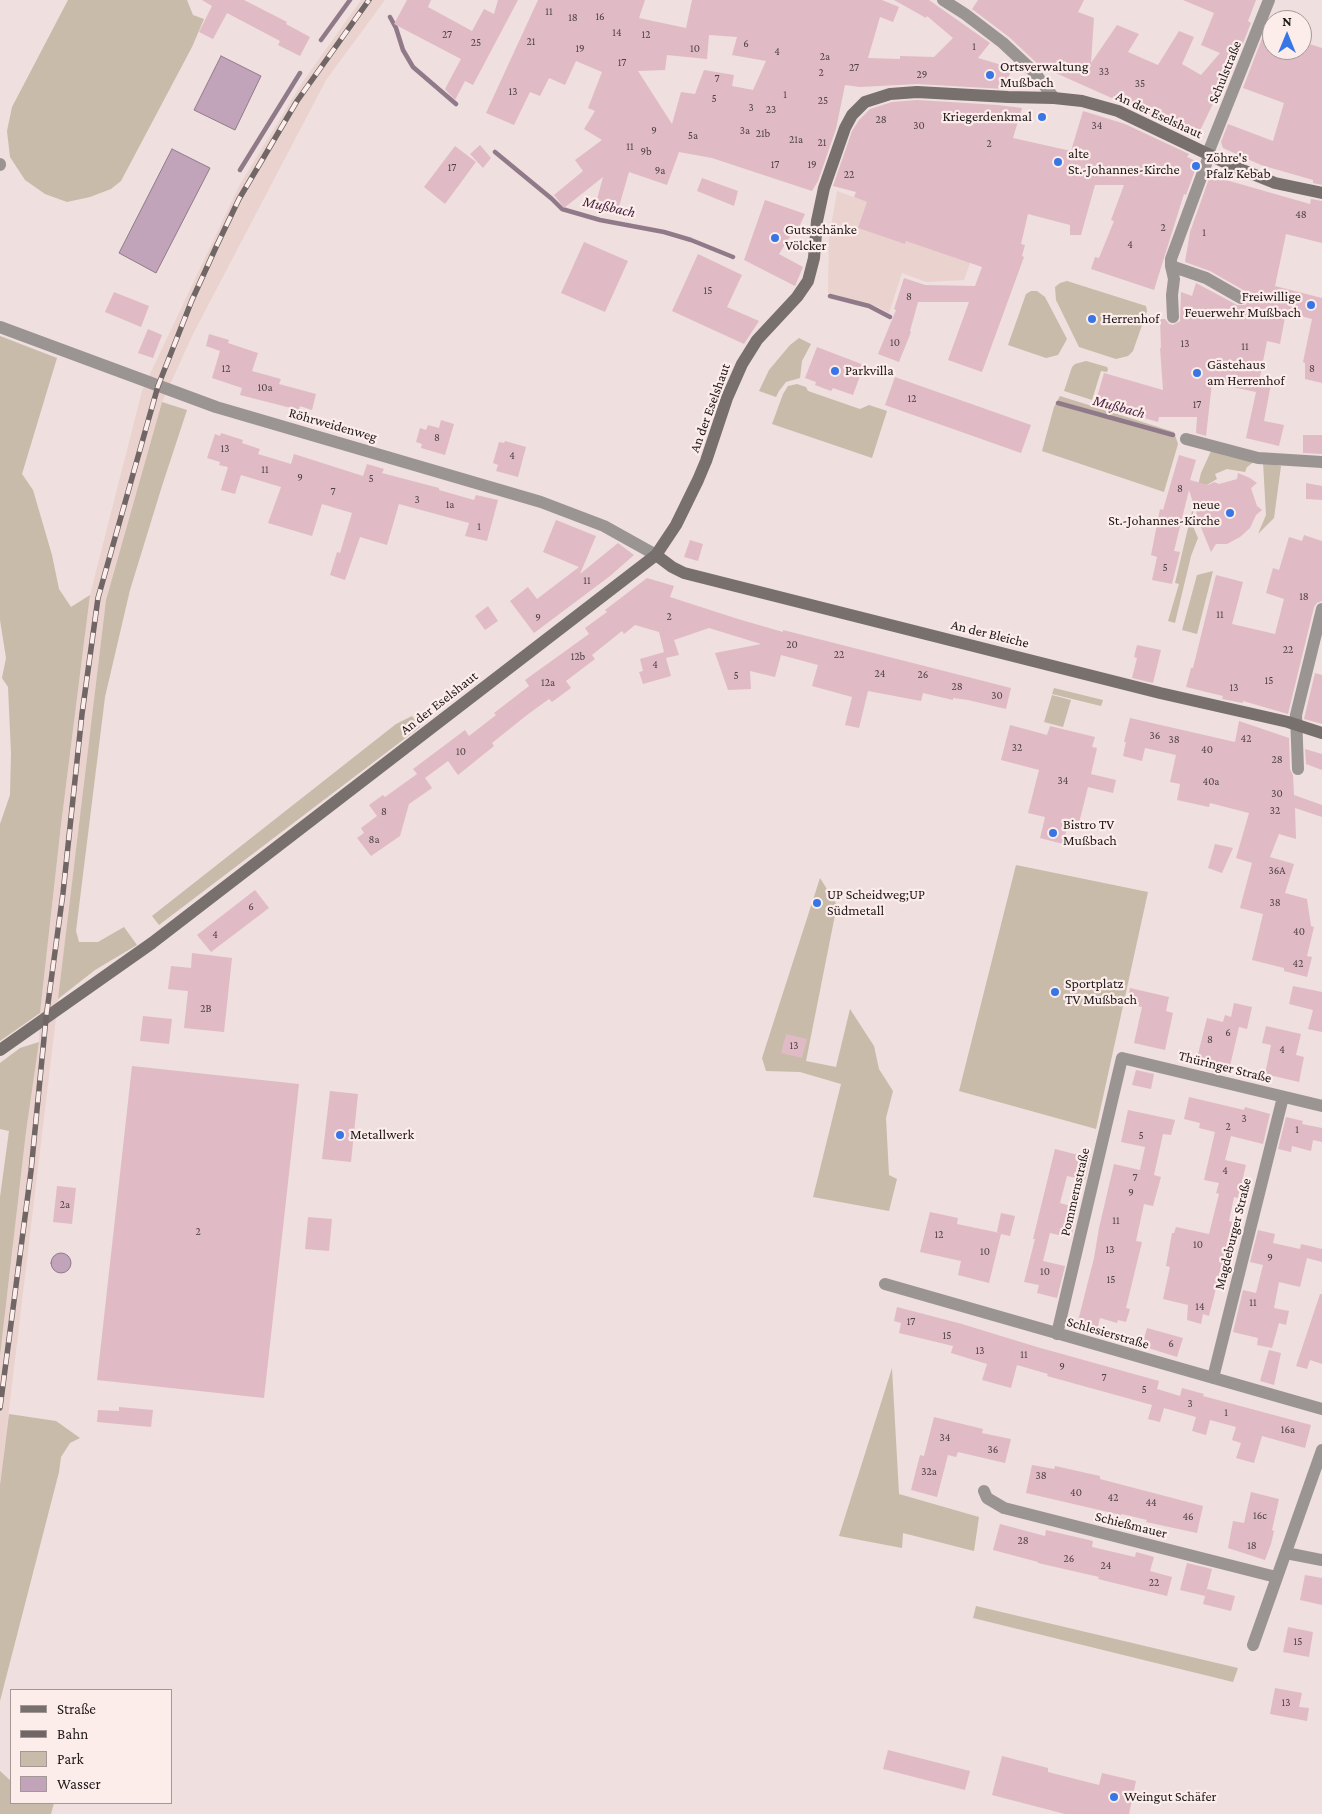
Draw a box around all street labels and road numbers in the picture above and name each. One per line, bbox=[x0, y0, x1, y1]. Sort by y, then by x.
street label: Schulstraße bbox=[1205, 38, 1245, 106]
street label: An der Eselshaut bbox=[1113, 88, 1205, 142]
street label: An der Eselshaut bbox=[686, 361, 734, 455]
street label: Röhrweidenweg bbox=[287, 404, 379, 446]
street label: An der Bleiche bbox=[949, 616, 1031, 652]
street label: An der Eselshaut bbox=[397, 668, 481, 738]
street label: Thüringer Straße bbox=[1177, 1047, 1273, 1087]
street label: Pommernstraße bbox=[1057, 1146, 1093, 1238]
street label: Magdeburger Straße bbox=[1211, 1176, 1255, 1292]
street label: Schlesierstraße bbox=[1065, 1313, 1151, 1353]
street label: Schießmauer bbox=[1093, 1508, 1169, 1542]

